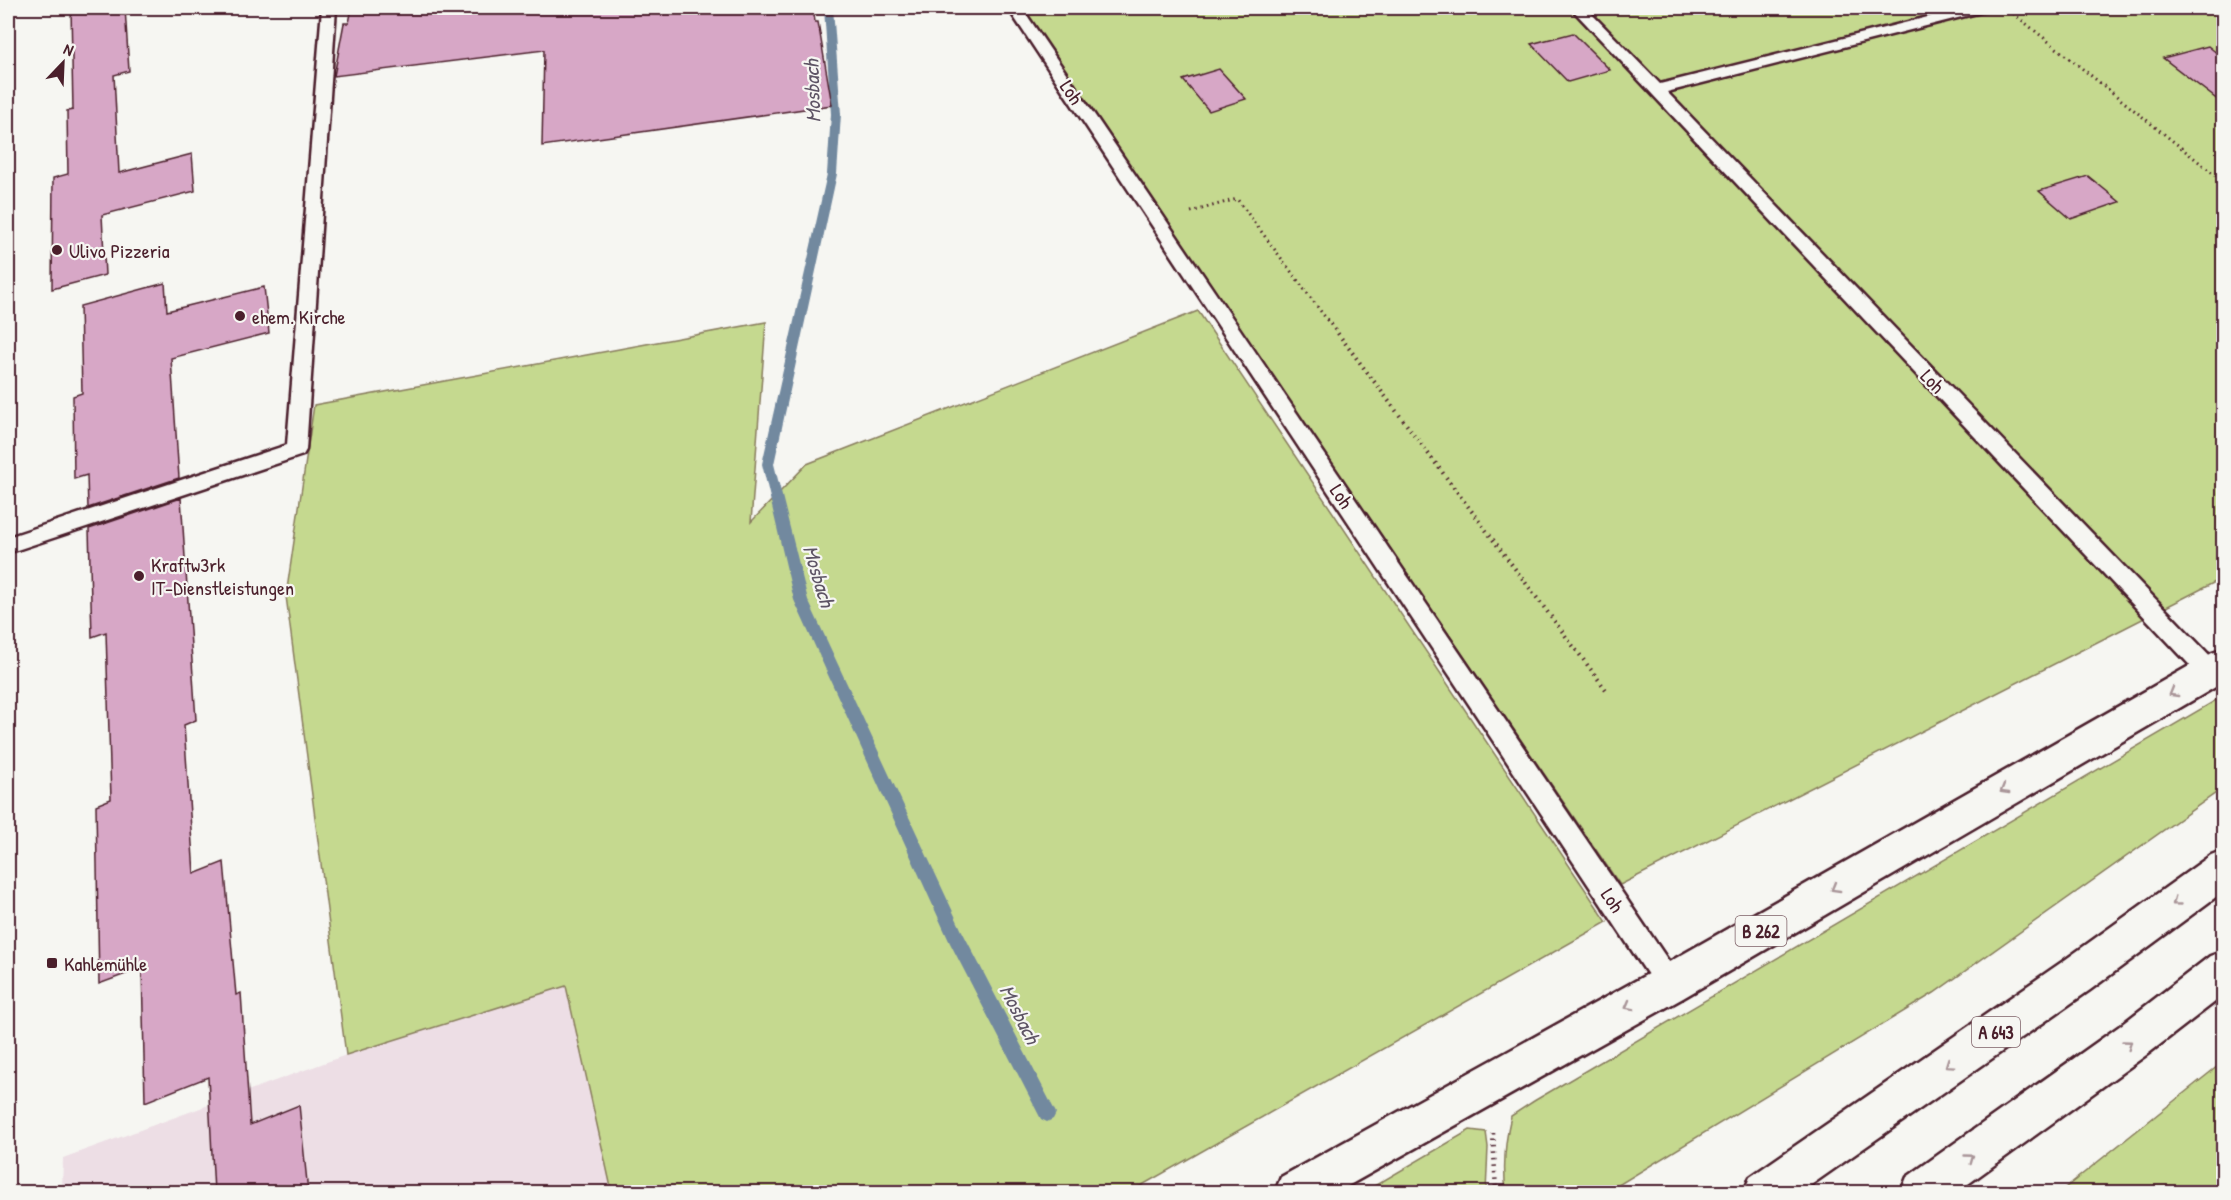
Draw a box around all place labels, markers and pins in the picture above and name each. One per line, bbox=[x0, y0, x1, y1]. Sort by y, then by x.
place label: Ulivo Pizzeria bbox=[69, 237, 170, 264]
marker: Ulivo Pizzeria bbox=[50, 243, 64, 257]
place label: ehem. Kirche bbox=[252, 303, 346, 330]
marker: ehem. Kirche bbox=[233, 309, 247, 323]
place label: Kraftw3rk IT-Dienstleistungen bbox=[151, 551, 294, 601]
marker: Kraftw3rk IT-Dienstleistungen bbox=[132, 569, 146, 583]
place label: Kahlemühle bbox=[64, 950, 147, 977]
marker: Kahlemühle bbox=[45, 956, 59, 970]

